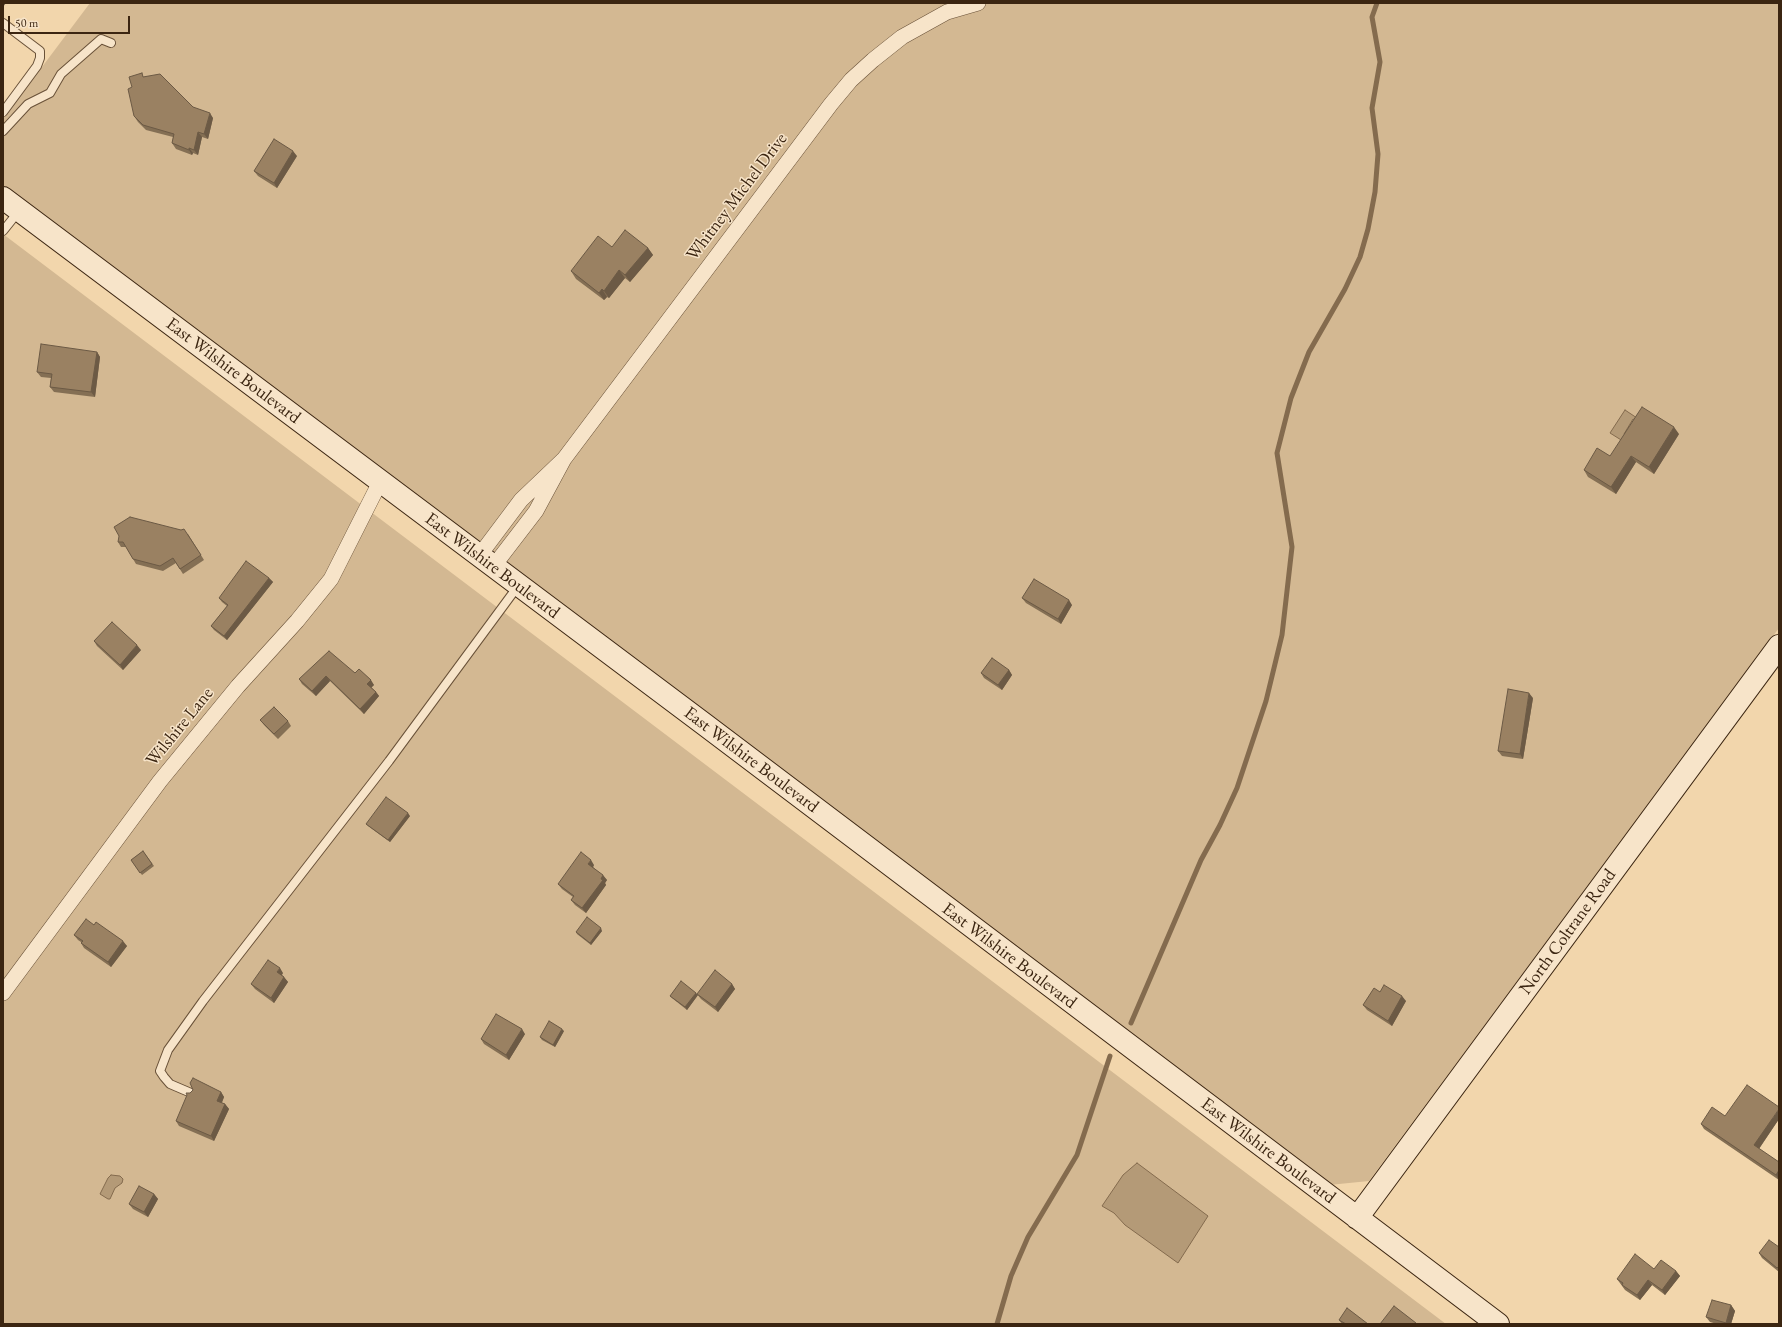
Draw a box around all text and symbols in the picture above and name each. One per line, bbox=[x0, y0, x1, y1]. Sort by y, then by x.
scale bar bbox=[10, 8, 132, 34]
text: 50 m bbox=[15, 15, 38, 31]
street label: Whitney Michel Drive bbox=[682, 129, 792, 265]
street label: East Wilshire Boulevard bbox=[161, 313, 305, 429]
street label: East Wilshire Boulevard bbox=[420, 508, 564, 624]
street label: Wilshire Lane bbox=[142, 683, 218, 771]
street label: East Wilshire Boulevard bbox=[679, 702, 823, 818]
street label: North Coltrane Road bbox=[1515, 865, 1621, 999]
street label: East Wilshire Boulevard bbox=[937, 898, 1081, 1014]
street label: East Wilshire Boulevard bbox=[1196, 1093, 1340, 1209]

